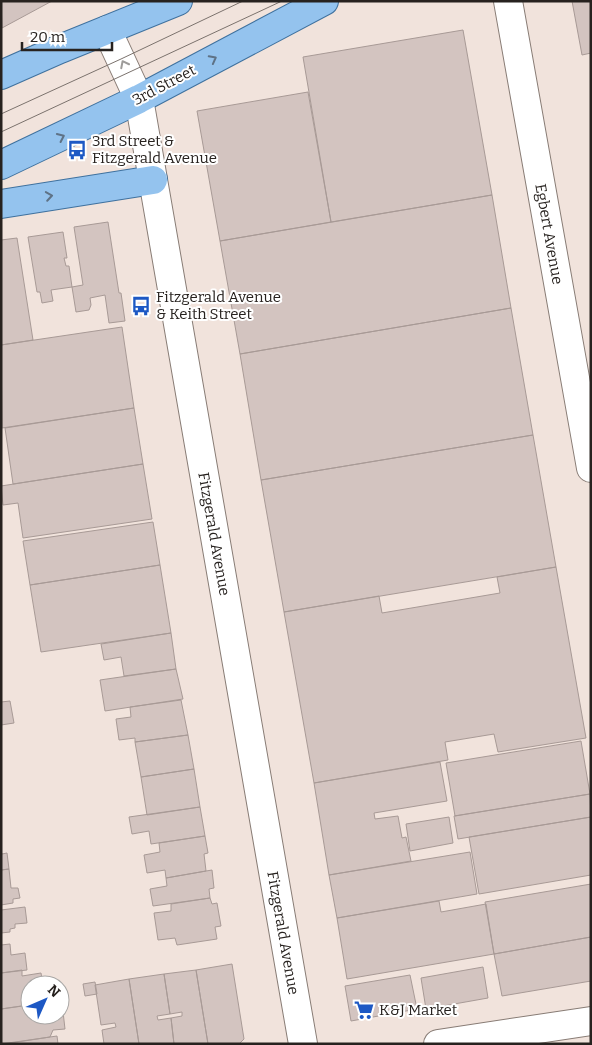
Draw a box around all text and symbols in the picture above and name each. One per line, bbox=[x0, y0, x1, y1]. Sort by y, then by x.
scale bar bbox=[22, 20, 112, 52]
text: 20 m bbox=[30, 28, 66, 46]
one-way arrow bbox=[208, 55, 217, 65]
one-way arrow bbox=[120, 60, 130, 69]
street label: 3rd Street bbox=[129, 61, 199, 109]
place label: 3rd Street & Fitzgerald Avenue bbox=[92, 132, 217, 167]
one-way arrow bbox=[56, 133, 65, 143]
bus stop icon: 3rd Street & Fitzgerald Avenue bbox=[66, 139, 88, 161]
street label: Egbert Avenue bbox=[531, 182, 567, 286]
one-way arrow bbox=[45, 191, 54, 201]
place label: Fitzgerald Avenue & Keith Street bbox=[156, 288, 281, 323]
bus stop icon: Fitzgerald Avenue & Keith Street bbox=[130, 295, 152, 317]
street label: Fitzgerald Avenue bbox=[194, 471, 234, 597]
street label: Fitzgerald Avenue bbox=[263, 870, 303, 996]
north arrow bbox=[20, 975, 70, 1025]
text: N bbox=[44, 981, 64, 1001]
supermarket icon: K&J Market bbox=[353, 999, 375, 1021]
place label: K&J Market bbox=[379, 1001, 458, 1019]

